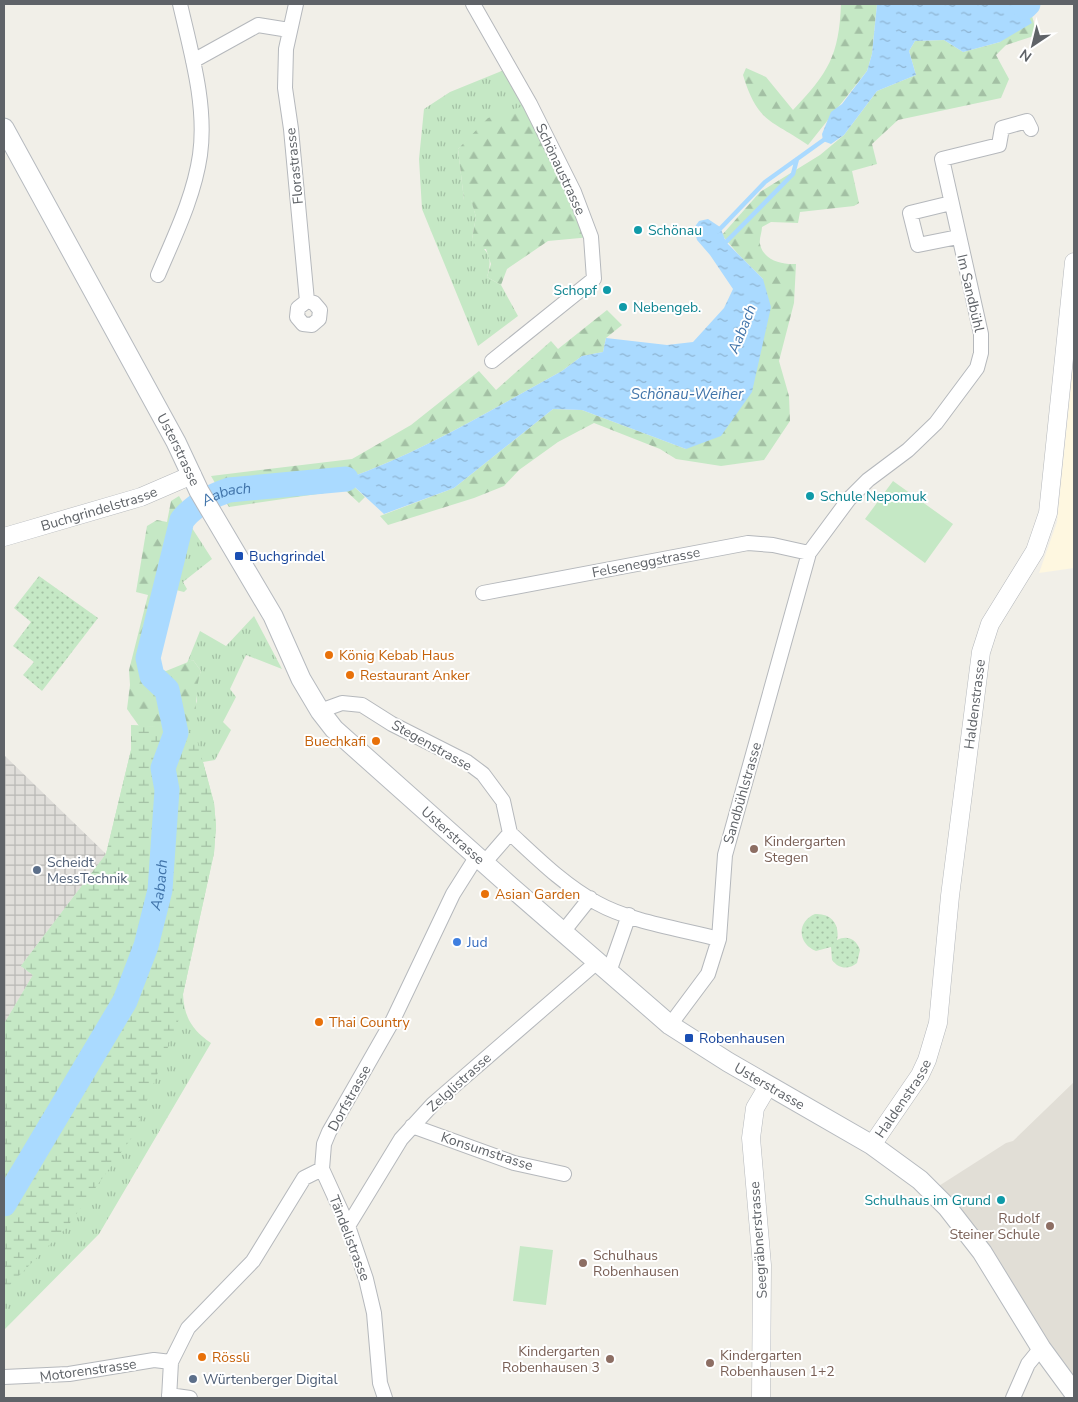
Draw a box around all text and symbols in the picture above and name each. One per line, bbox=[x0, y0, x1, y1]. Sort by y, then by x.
north arrow bbox=[1008, 20, 1058, 70]
text: N bbox=[1016, 44, 1036, 66]
street label: Schönaustrasse bbox=[531, 120, 590, 218]
street label: Florastrasse bbox=[281, 127, 308, 205]
place label: Schönau bbox=[648, 221, 702, 240]
marker: Schönau bbox=[632, 224, 644, 236]
street label: Im Sandbühl bbox=[952, 252, 989, 335]
place label: Schopf bbox=[553, 281, 597, 300]
marker: Schopf bbox=[601, 284, 613, 296]
place label: Nebengeb. bbox=[633, 298, 701, 317]
marker: Nebengeb. bbox=[617, 301, 629, 313]
water label: Aabach bbox=[723, 302, 761, 357]
water label: Schönau-Weiher bbox=[631, 384, 744, 404]
street label: Usterstrasse bbox=[152, 410, 204, 489]
water label: Aabach bbox=[197, 478, 252, 511]
street label: Buchgrindelstrasse bbox=[39, 482, 160, 536]
place label: Schule Nepomuk bbox=[820, 487, 928, 506]
marker: Schule Nepomuk bbox=[804, 490, 816, 502]
street label: Felseneggstrasse bbox=[590, 543, 702, 582]
place label: Buchgrindel bbox=[249, 547, 326, 566]
marker: Buchgrindel bbox=[233, 550, 245, 562]
place label: König Kebab Haus bbox=[339, 646, 455, 665]
marker: König Kebab Haus bbox=[323, 649, 335, 661]
street label: Haldenstrasse bbox=[960, 658, 990, 750]
place label: Restaurant Anker bbox=[360, 666, 470, 685]
marker: Restaurant Anker bbox=[344, 669, 356, 681]
street label: Stegenstrasse bbox=[388, 715, 475, 775]
place label: Buechkafi bbox=[305, 732, 366, 751]
marker: Buechkafi bbox=[370, 735, 382, 747]
street label: Sandbühlstrasse bbox=[719, 740, 766, 846]
street label: Usterstrasse bbox=[417, 802, 489, 869]
place label: Kindergarten Stegen bbox=[764, 832, 846, 867]
marker: Kindergarten Stegen bbox=[748, 843, 760, 855]
place label: Scheidt MessTechnik bbox=[47, 853, 128, 888]
water label: Aabach bbox=[145, 859, 172, 913]
marker: Scheidt MessTechnik bbox=[31, 864, 43, 876]
place label: Asian Garden bbox=[495, 885, 580, 904]
marker: Asian Garden bbox=[479, 888, 491, 900]
place label: Jud bbox=[466, 933, 488, 952]
marker: Jud bbox=[451, 936, 463, 948]
place label: Thai Country bbox=[329, 1013, 410, 1032]
marker: Thai Country bbox=[313, 1016, 325, 1028]
place label: Robenhausen bbox=[699, 1029, 785, 1048]
marker: Robenhausen bbox=[683, 1032, 695, 1044]
street label: Zelglistrasse bbox=[423, 1049, 495, 1116]
street label: Haldenstrasse bbox=[871, 1056, 936, 1142]
street label: Usterstrasse bbox=[730, 1058, 808, 1114]
street label: Dorfstrasse bbox=[323, 1062, 375, 1135]
street label: Konsumstrasse bbox=[438, 1128, 535, 1175]
street label: Seegräbnerstrasse bbox=[745, 1181, 772, 1299]
place label: Schulhaus im Grund bbox=[864, 1191, 991, 1210]
street label: Tändelistrasse bbox=[324, 1192, 375, 1284]
marker: Schulhaus im Grund bbox=[995, 1194, 1007, 1206]
place label: Rudolf Steiner Schule bbox=[949, 1209, 1040, 1244]
marker: Rudolf Steiner Schule bbox=[1044, 1220, 1056, 1232]
place label: Schulhaus Robenhausen bbox=[593, 1246, 679, 1281]
marker: Schulhaus Robenhausen bbox=[577, 1257, 589, 1269]
place label: Kindergarten Robenhausen 3 bbox=[502, 1342, 600, 1377]
place label: Kindergarten Robenhausen 1+2 bbox=[720, 1346, 835, 1381]
place label: Rössli bbox=[212, 1348, 250, 1367]
marker: Rössli bbox=[196, 1351, 208, 1363]
marker: Kindergarten Robenhausen 3 bbox=[604, 1353, 616, 1365]
street label: Motorenstrasse bbox=[38, 1354, 138, 1387]
marker: Kindergarten Robenhausen 1+2 bbox=[704, 1357, 716, 1369]
place label: Würtenberger Digital bbox=[203, 1370, 338, 1389]
marker: Würtenberger Digital bbox=[187, 1373, 199, 1385]

